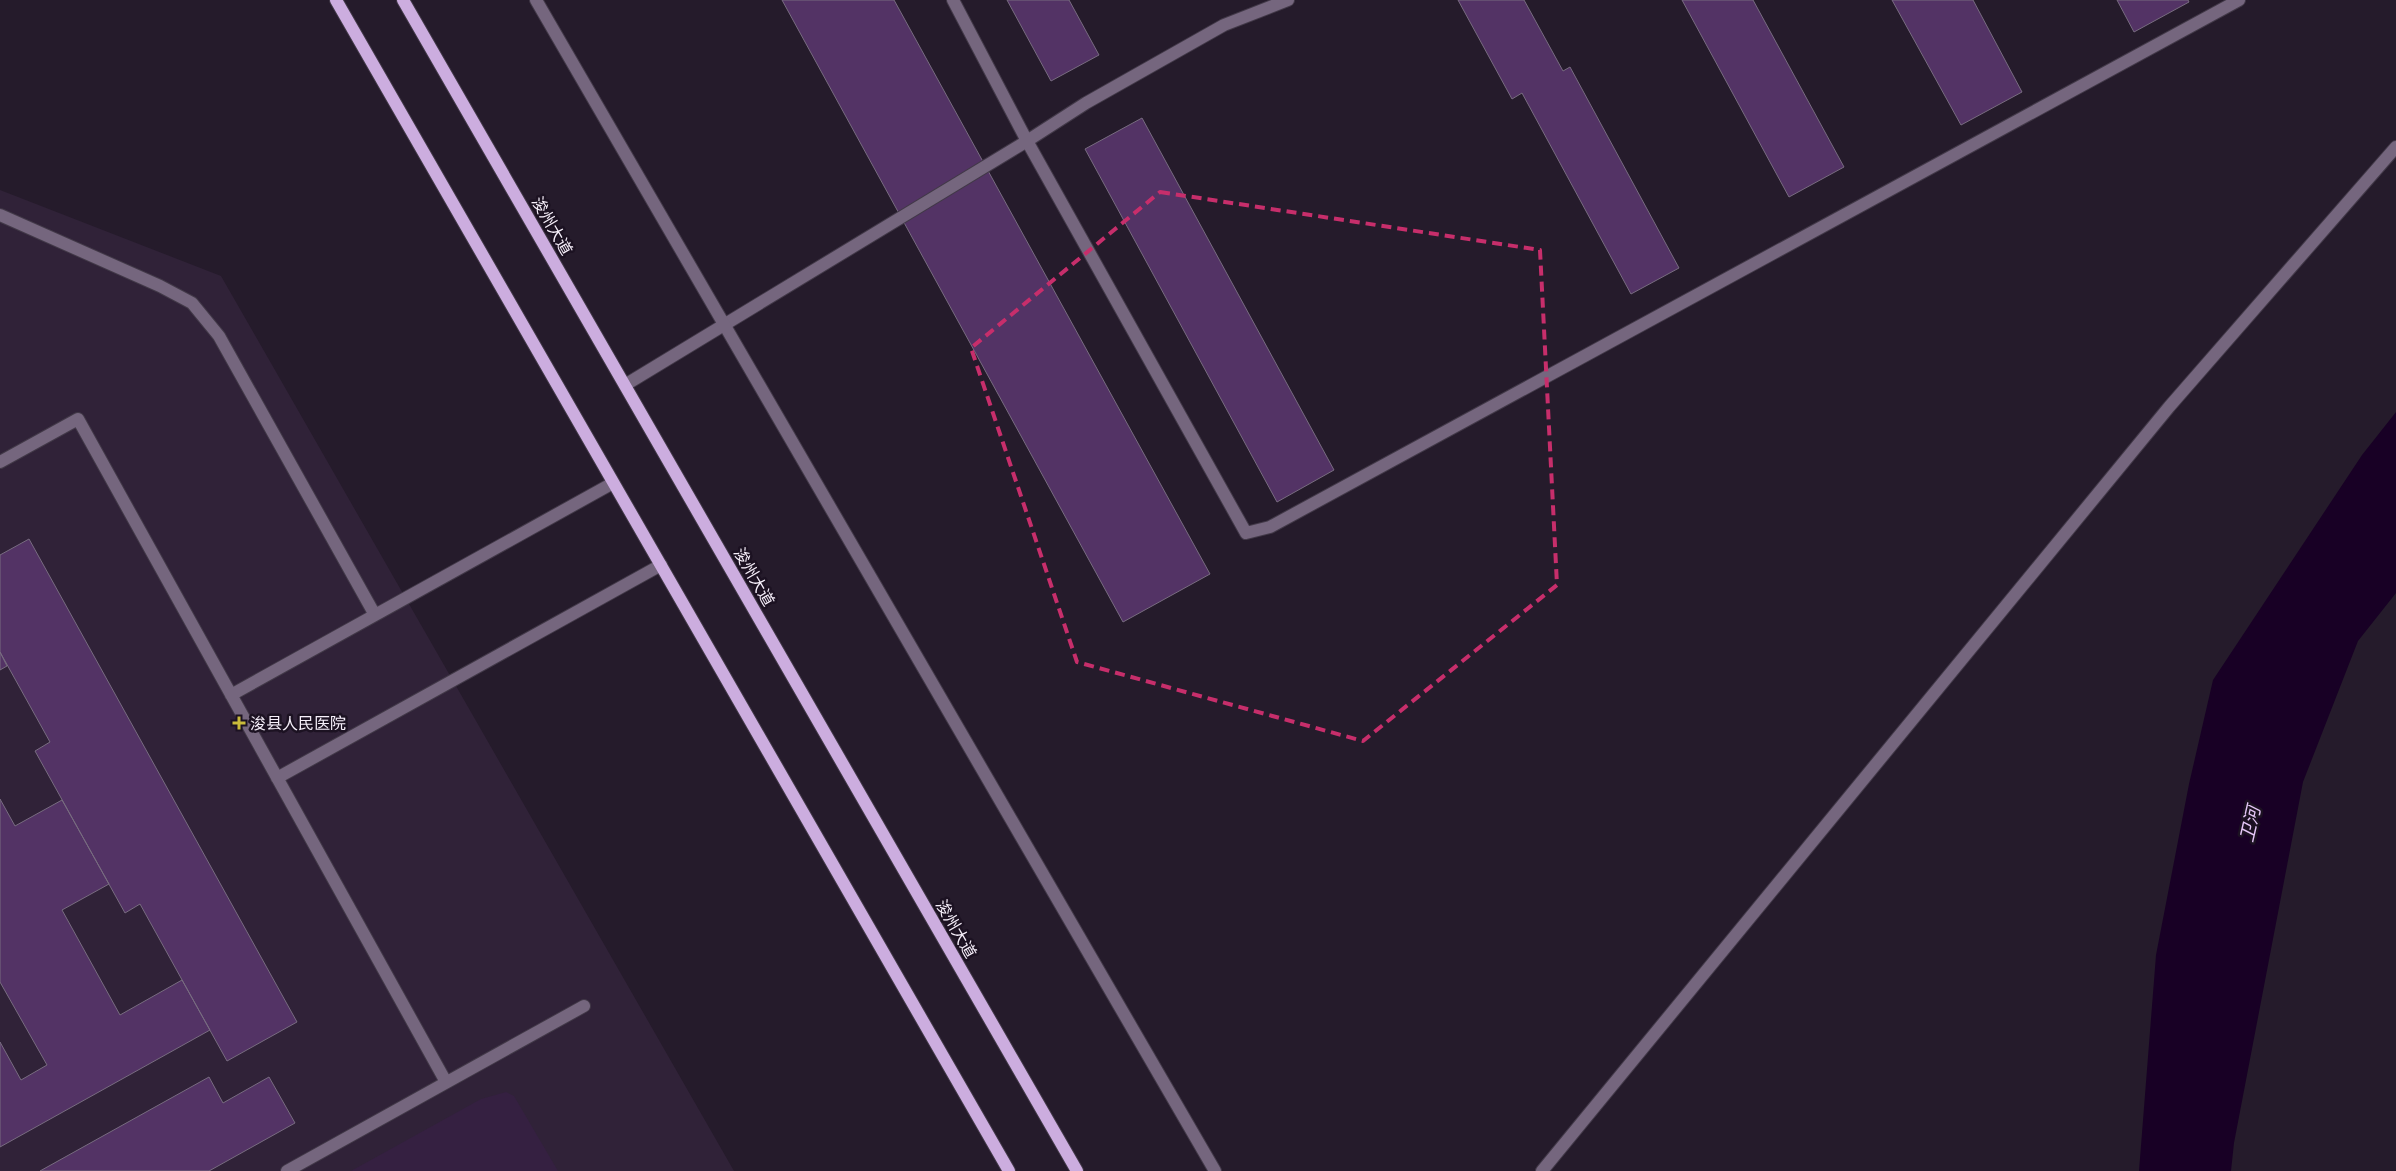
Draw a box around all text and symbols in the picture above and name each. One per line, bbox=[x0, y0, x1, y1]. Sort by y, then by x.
street label: 浚州大道 bbox=[528, 194, 576, 258]
street label: 浚州大道 bbox=[730, 545, 778, 609]
place label: 浚县人民医院 bbox=[250, 714, 346, 733]
marker: 浚县人民医院 bbox=[232, 716, 246, 730]
water label: 卫河 bbox=[2236, 801, 2265, 844]
street label: 浚州大道 bbox=[932, 897, 980, 961]

